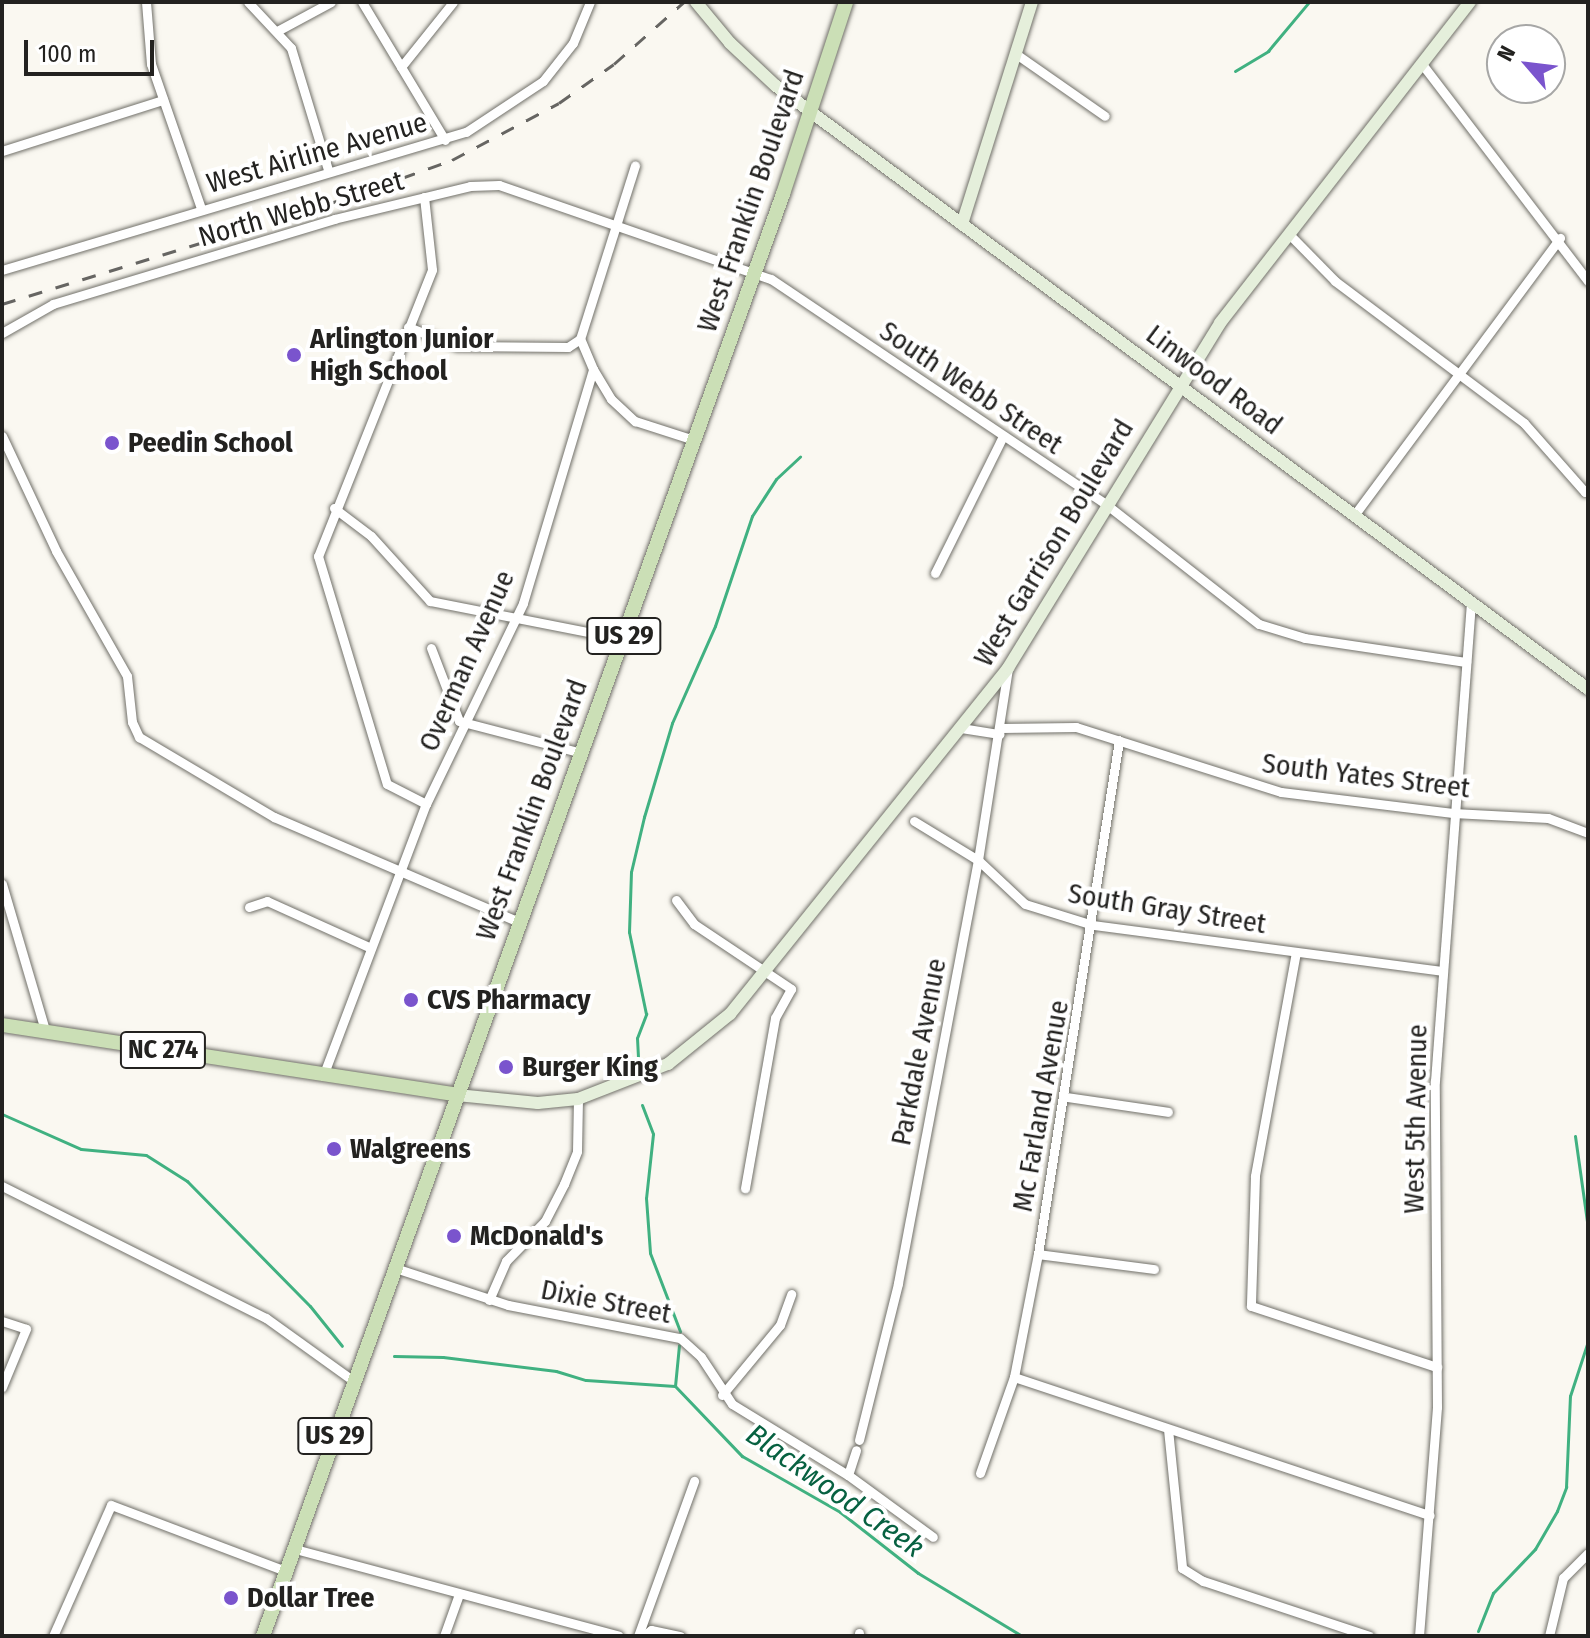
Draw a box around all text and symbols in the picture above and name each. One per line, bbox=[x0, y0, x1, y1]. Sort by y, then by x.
scale bar bbox=[28, 24, 158, 74]
north arrow bbox=[1486, 24, 1566, 104]
text: 100 m bbox=[38, 40, 96, 68]
text: N bbox=[1491, 41, 1521, 66]
street label: West Franklin Boulevard bbox=[690, 65, 812, 337]
street label: West Airline Avenue bbox=[203, 105, 431, 201]
street label: North Webb Street bbox=[195, 164, 407, 254]
street label: South Webb Street bbox=[873, 314, 1069, 462]
street label: Linwood Road bbox=[1139, 318, 1289, 442]
place label: Arlington Junior High School bbox=[310, 322, 494, 388]
marker: Arlington Junior High School bbox=[285, 346, 303, 364]
street label: West Garrison Boulevard bbox=[967, 413, 1141, 673]
place label: Peedin School bbox=[128, 426, 293, 460]
marker: Peedin School bbox=[103, 434, 121, 452]
street label: Overman Avenue bbox=[412, 565, 522, 757]
road number: US 29 bbox=[586, 614, 662, 658]
street label: West Franklin Boulevard bbox=[469, 675, 595, 945]
street label: South Yates Street bbox=[1260, 747, 1472, 805]
street label: South Gray Street bbox=[1066, 877, 1268, 941]
street label: Parkdale Avenue bbox=[884, 956, 954, 1148]
place label: CVS Pharmacy bbox=[427, 983, 591, 1017]
marker: CVS Pharmacy bbox=[402, 991, 420, 1009]
street label: Mc Farland Avenue bbox=[1006, 998, 1076, 1214]
street label: West 5th Avenue bbox=[1398, 1024, 1434, 1214]
road number: NC 274 bbox=[119, 1028, 207, 1072]
place label: Burger King bbox=[522, 1050, 658, 1084]
marker: Burger King bbox=[497, 1058, 515, 1076]
place label: Walgreens bbox=[350, 1132, 471, 1166]
marker: Walgreens bbox=[325, 1140, 343, 1158]
place label: McDonald's bbox=[470, 1219, 603, 1253]
marker: McDonald's bbox=[445, 1227, 463, 1245]
street label: Dixie Street bbox=[538, 1273, 674, 1331]
road number: US 29 bbox=[297, 1414, 373, 1458]
water label: Blackwood Creek bbox=[739, 1416, 931, 1566]
place label: Dollar Tree bbox=[247, 1581, 374, 1615]
marker: Dollar Tree bbox=[222, 1589, 240, 1607]

